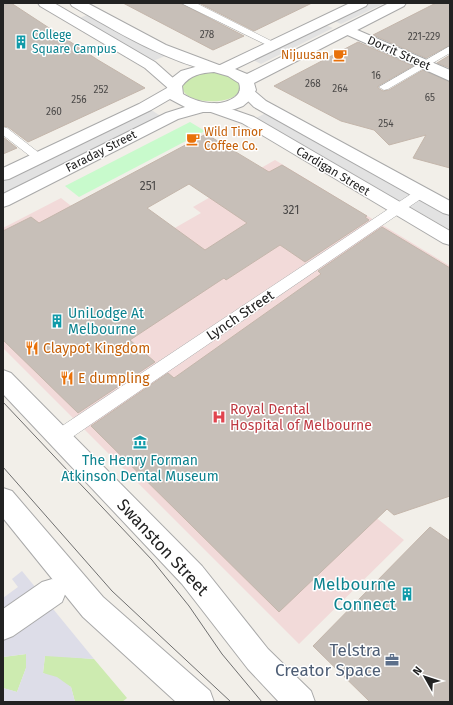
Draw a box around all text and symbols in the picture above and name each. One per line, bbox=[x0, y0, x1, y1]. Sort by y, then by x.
place label: College Square Campus bbox=[32, 28, 117, 56]
house number: 278 bbox=[200, 29, 215, 41]
house number: 221-229 bbox=[408, 31, 440, 43]
street label: Dorrit Street bbox=[365, 33, 433, 73]
building icon: College Square Campus bbox=[13, 34, 29, 50]
cafe icon: Nijuusan bbox=[332, 47, 348, 63]
place label: Nijuusan bbox=[281, 48, 329, 62]
house number: 16 bbox=[371, 70, 381, 82]
house number: 268 bbox=[305, 78, 321, 90]
house number: 264 bbox=[332, 83, 348, 95]
house number: 252 bbox=[94, 84, 108, 96]
house number: 65 bbox=[425, 92, 435, 104]
house number: 256 bbox=[71, 94, 87, 106]
house number: 260 bbox=[46, 106, 62, 118]
house number: 254 bbox=[378, 118, 394, 130]
place label: Wild Timor Coffee Co. bbox=[204, 125, 263, 153]
street label: Faraday Street bbox=[63, 127, 139, 175]
cafe icon: Wild Timor Coffee Co. bbox=[185, 131, 201, 147]
street label: Cardigan Street bbox=[294, 144, 373, 199]
house number: 251 bbox=[140, 179, 156, 193]
house number: 321 bbox=[283, 203, 299, 217]
street label: Lynch Street bbox=[203, 286, 278, 344]
place label: UniLodge At Melbourne bbox=[68, 305, 145, 338]
building icon: UniLodge At Melbourne bbox=[49, 313, 65, 329]
restaurant icon: Claypot Kingdom bbox=[24, 340, 40, 356]
place label: Claypot Kingdom bbox=[43, 340, 150, 357]
restaurant icon: E dumpling bbox=[59, 370, 75, 386]
place label: E dumpling bbox=[78, 370, 150, 387]
place label: Royal Dental Hospital of Melbourne bbox=[230, 401, 372, 434]
hospital icon: Royal Dental Hospital of Melbourne bbox=[211, 409, 227, 425]
museum icon: The Henry Forman Atkinson Dental Museum bbox=[132, 434, 148, 450]
place label: The Henry Forman Atkinson Dental Museum bbox=[61, 452, 219, 485]
street label: Swanston Street bbox=[112, 495, 213, 601]
place label: Melbourne Connect bbox=[313, 574, 397, 615]
building icon: Melbourne Connect bbox=[399, 586, 415, 602]
place label: Telstra Creator Space bbox=[275, 640, 381, 681]
office icon: Telstra Creator Space bbox=[384, 652, 400, 668]
north arrow bbox=[405, 657, 445, 697]
text: N bbox=[410, 664, 425, 678]

